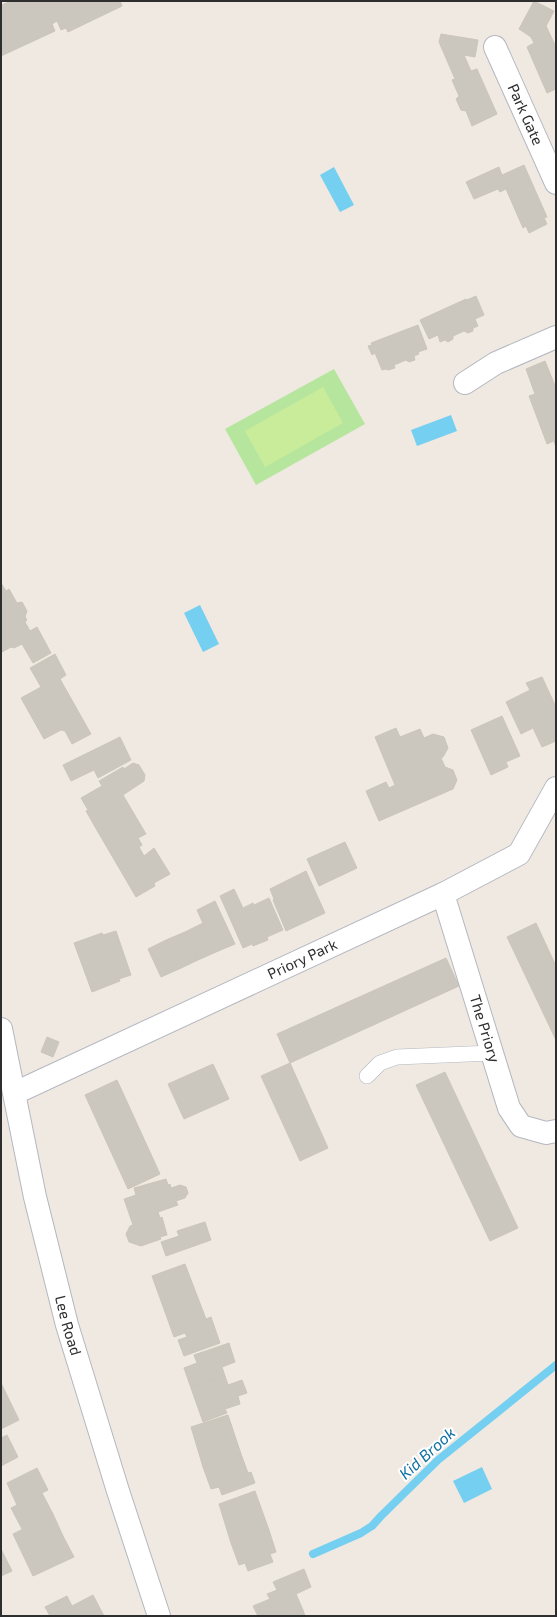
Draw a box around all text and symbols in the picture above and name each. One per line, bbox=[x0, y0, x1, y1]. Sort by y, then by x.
street label: Park Gate bbox=[505, 81, 548, 148]
street label: Priory Park bbox=[264, 934, 340, 982]
street label: The Priory bbox=[467, 992, 504, 1065]
street label: Lee Road bbox=[52, 1293, 86, 1357]
water label: Kid Brook bbox=[395, 1423, 459, 1483]

